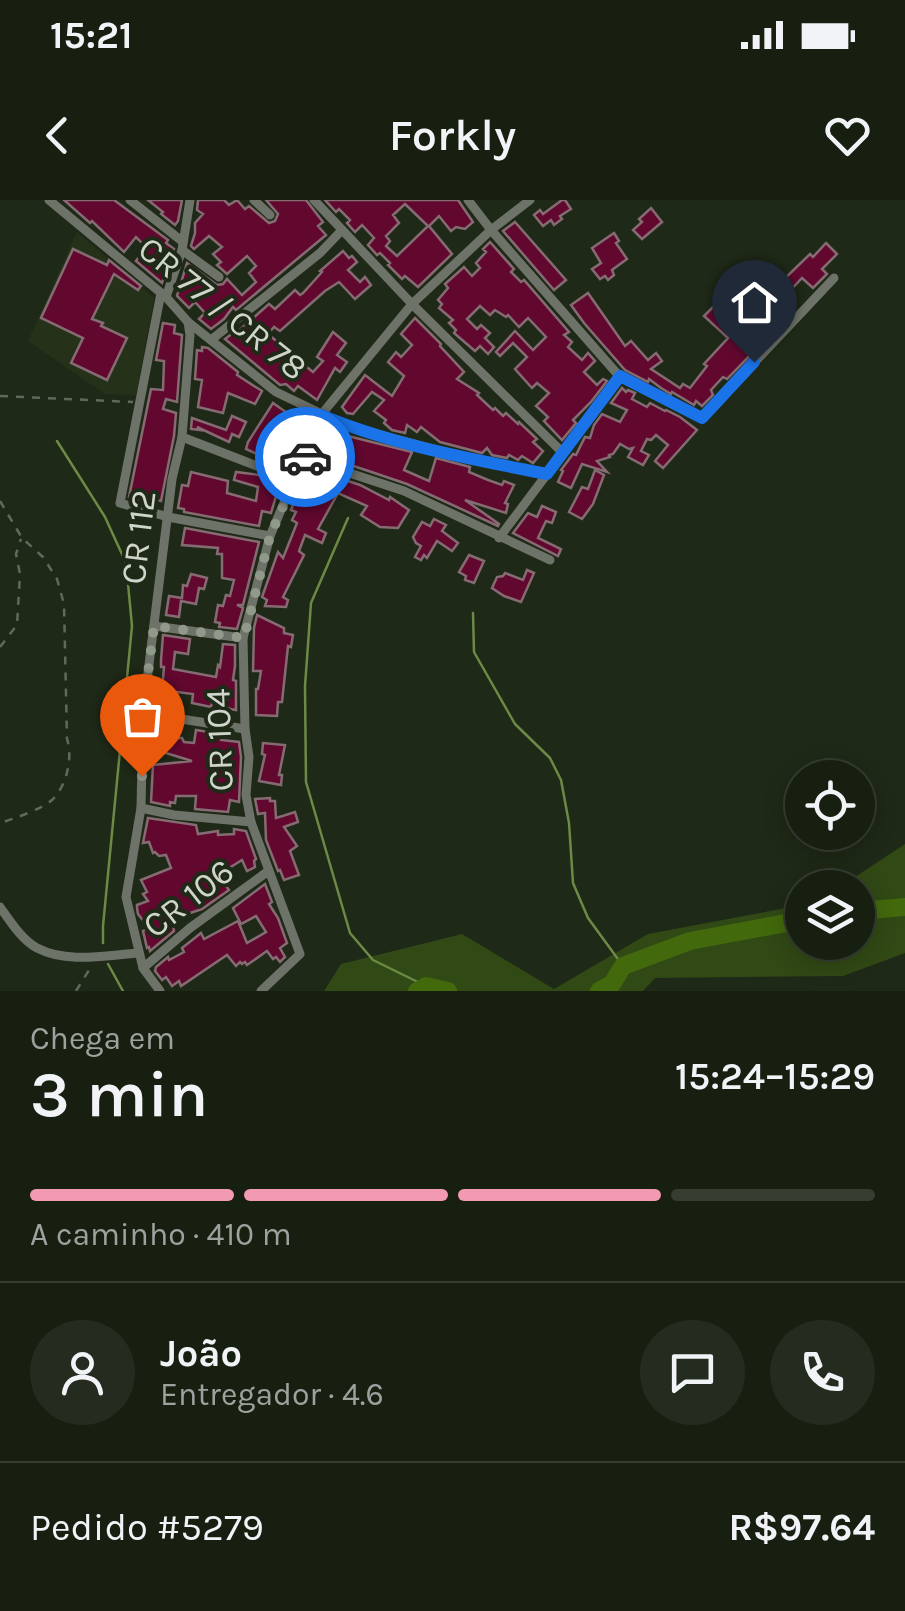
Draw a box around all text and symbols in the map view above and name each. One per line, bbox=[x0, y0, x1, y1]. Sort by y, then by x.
text: 15:21 bbox=[50, 13, 132, 58]
icon: back bbox=[30, 108, 85, 163]
icon: heart bbox=[820, 108, 875, 163]
text: Forkly bbox=[389, 109, 516, 161]
street label: CR 77 / CR 78 bbox=[130, 228, 315, 389]
pin bbox=[712, 260, 797, 363]
icon: home bbox=[727, 275, 782, 330]
courier bbox=[255, 407, 355, 507]
icon: car bbox=[278, 430, 333, 485]
street label: CR 112 bbox=[112, 488, 165, 587]
pin bbox=[100, 674, 185, 777]
street label: CR 104 bbox=[197, 688, 242, 792]
icon: bag bbox=[115, 689, 170, 744]
map controls bbox=[785, 760, 875, 960]
button: locate bbox=[785, 760, 875, 850]
street label: CR 106 bbox=[135, 850, 242, 946]
button: layers bbox=[785, 870, 875, 960]
text: Chega em bbox=[30, 1020, 175, 1057]
text: 15:24–15:29 bbox=[675, 1054, 875, 1099]
text: 3 min bbox=[30, 1056, 208, 1132]
text: A caminho · 410 m bbox=[30, 1216, 292, 1253]
button: person bbox=[30, 1320, 135, 1425]
button: chat bbox=[640, 1320, 745, 1425]
button: phone bbox=[770, 1320, 875, 1425]
text: João bbox=[160, 1331, 242, 1376]
text: Entregador · 4.6 bbox=[160, 1376, 384, 1413]
text: Pedido #5279 bbox=[30, 1505, 264, 1550]
text: R$97.64 bbox=[728, 1505, 875, 1550]

